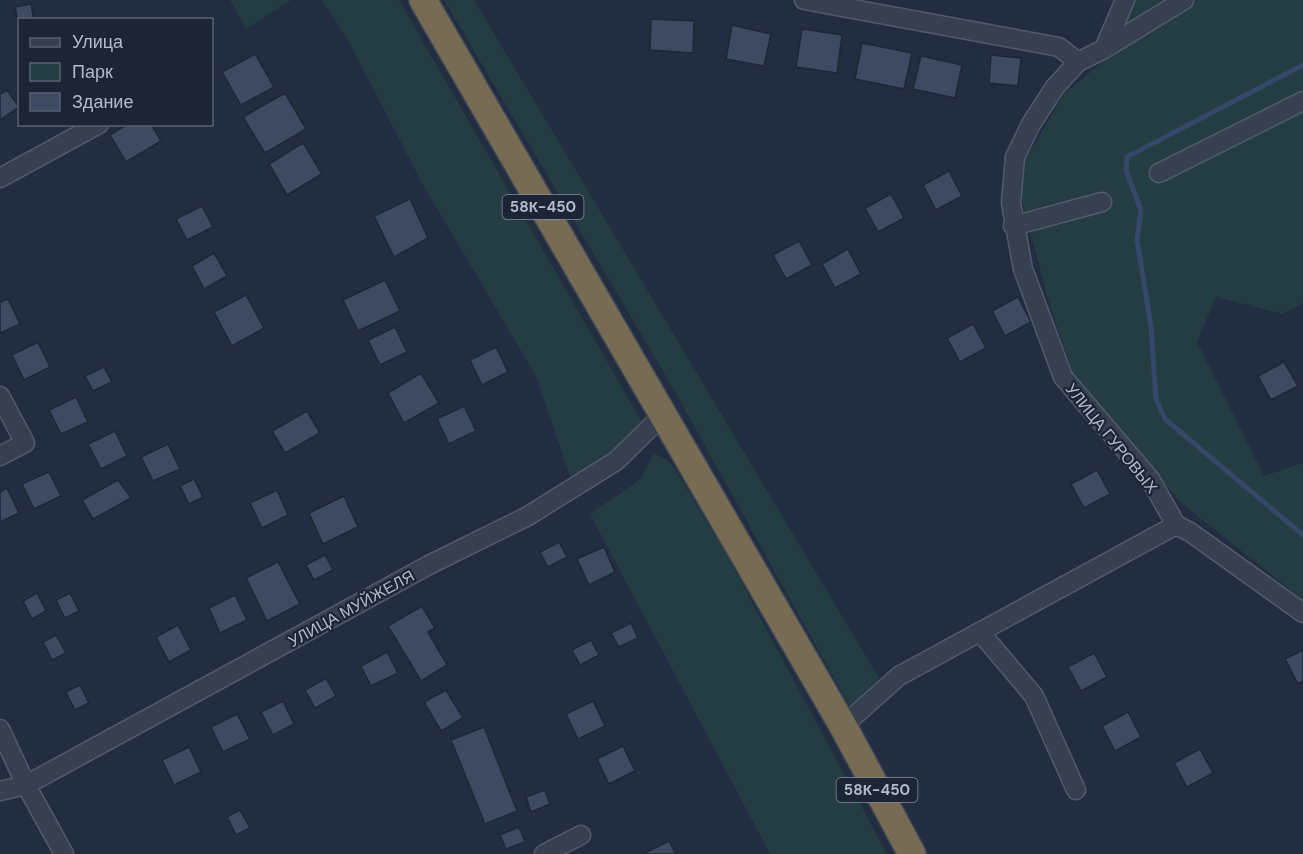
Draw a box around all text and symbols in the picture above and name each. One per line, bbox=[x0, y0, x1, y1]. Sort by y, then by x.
legend bbox=[18, 18, 213, 126]
text: Улица bbox=[72, 30, 124, 54]
text: Парк bbox=[72, 60, 113, 84]
text: Здание bbox=[72, 90, 133, 114]
road number: 58К-450 bbox=[502, 195, 584, 219]
street label: УЛИЦА ГУРОВЫХ bbox=[1061, 379, 1163, 498]
street label: УЛИЦА МУЙЖЕЛЯ bbox=[285, 565, 418, 652]
road number: 58К-450 bbox=[836, 778, 918, 802]

